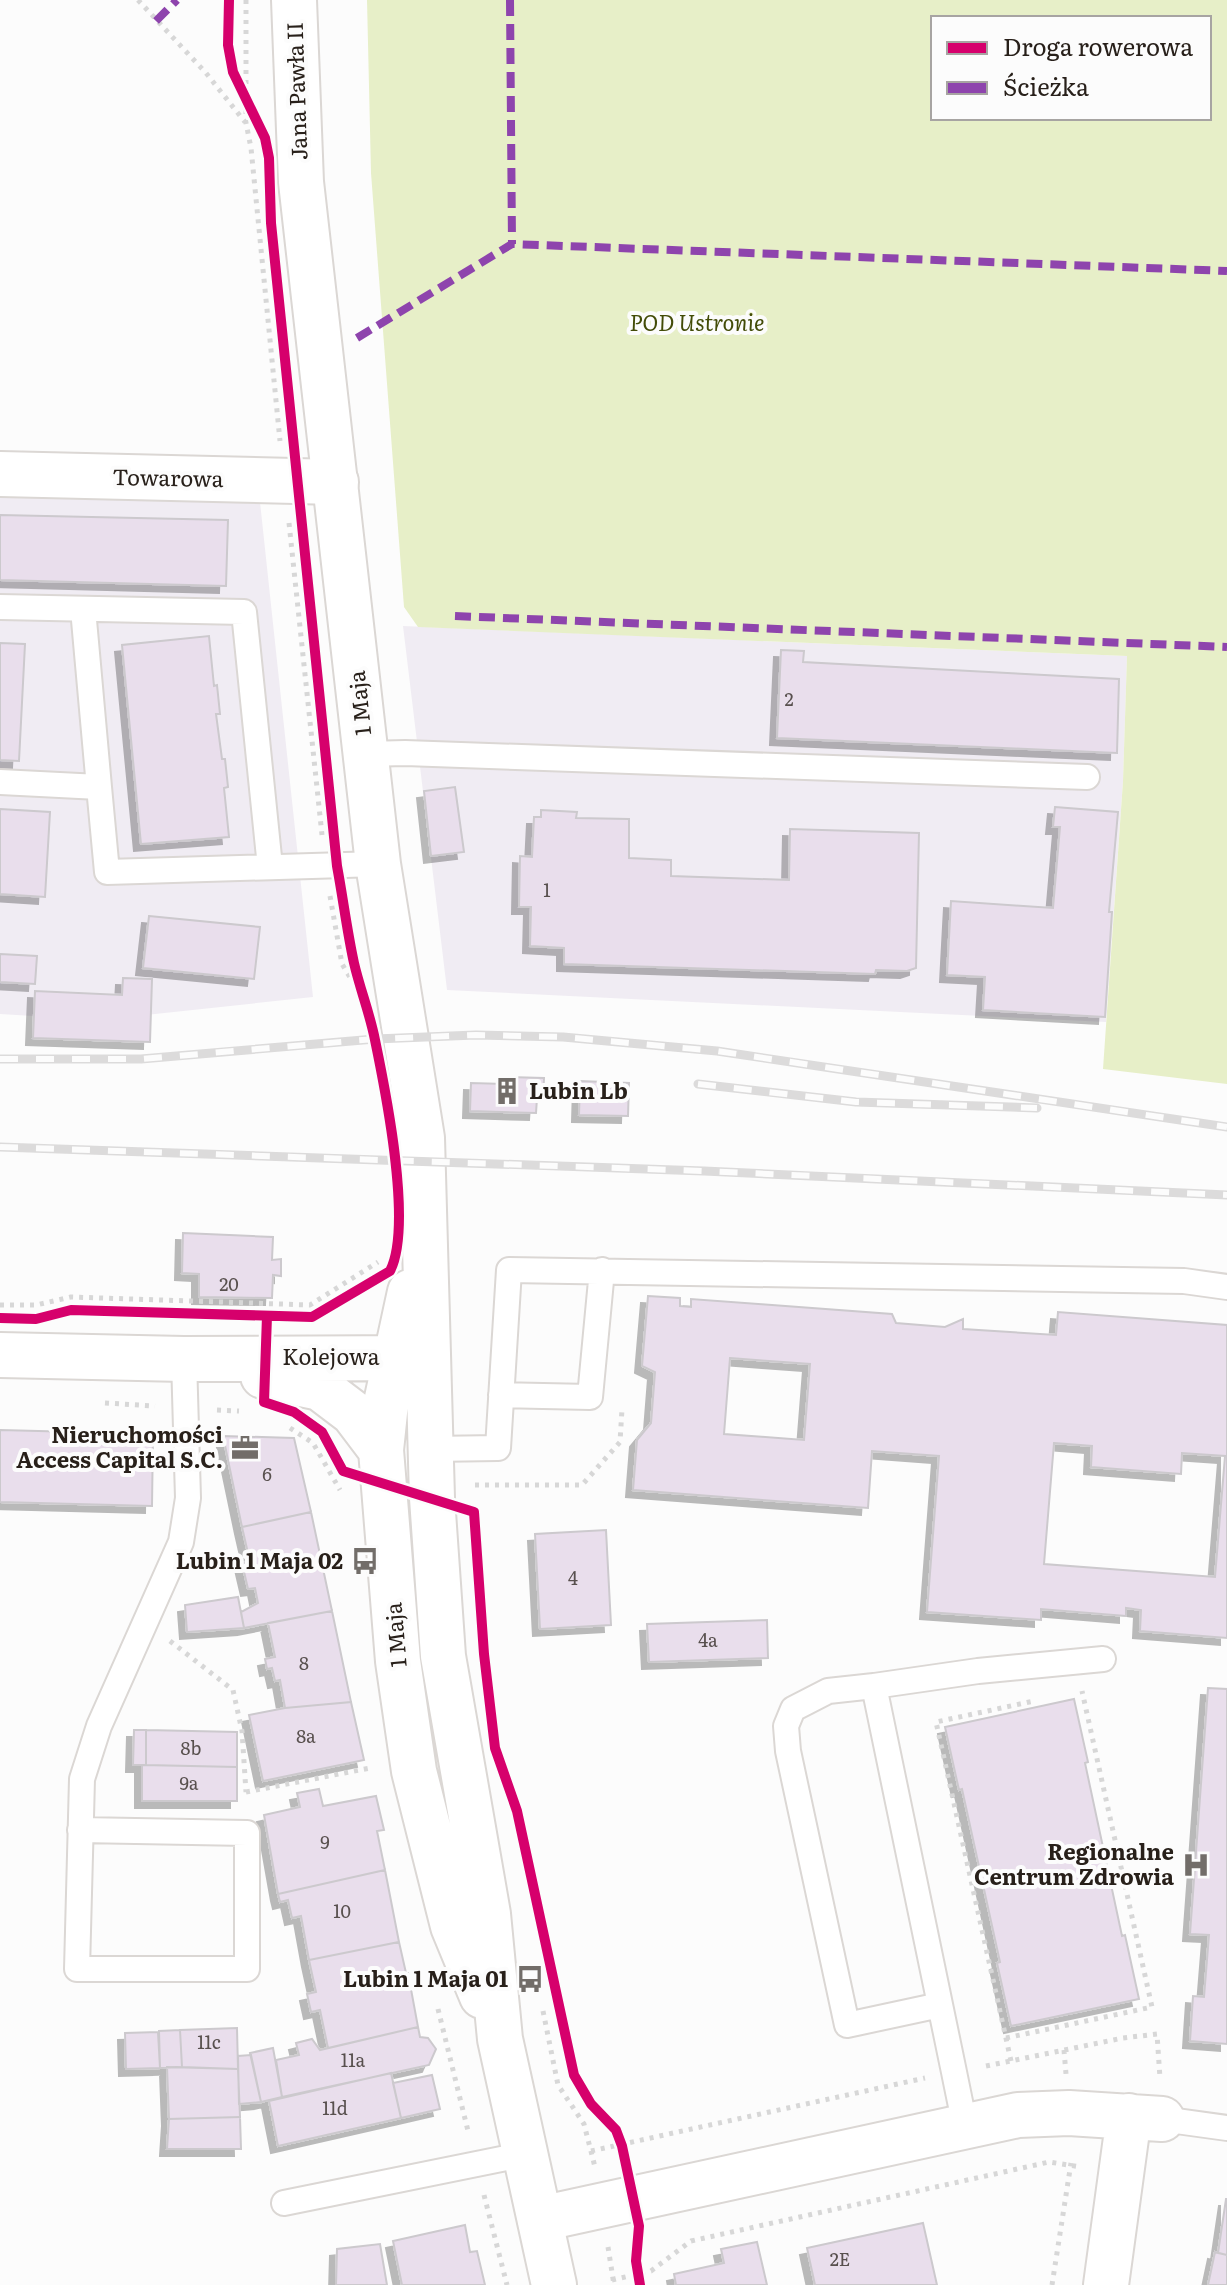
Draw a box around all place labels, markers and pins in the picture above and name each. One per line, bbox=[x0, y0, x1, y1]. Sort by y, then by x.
place label: Lubin Lb bbox=[529, 1073, 628, 1106]
building icon: Lubin Lb bbox=[492, 1076, 522, 1106]
place label: Nieruchomości Access Capital S.C. bbox=[16, 1417, 223, 1475]
office icon: Nieruchomości Access Capital S.C. bbox=[230, 1433, 260, 1463]
place label: Lubin 1 Maja 02 bbox=[176, 1543, 343, 1576]
bus stop icon: Lubin 1 Maja 02 bbox=[350, 1546, 380, 1576]
place label: Regionalne Centrum Zdrowia bbox=[974, 1834, 1174, 1892]
hospital icon: Regionalne Centrum Zdrowia bbox=[1181, 1850, 1211, 1880]
place label: Lubin 1 Maja 01 bbox=[343, 1961, 508, 1994]
bus stop icon: Lubin 1 Maja 01 bbox=[515, 1964, 545, 1994]

